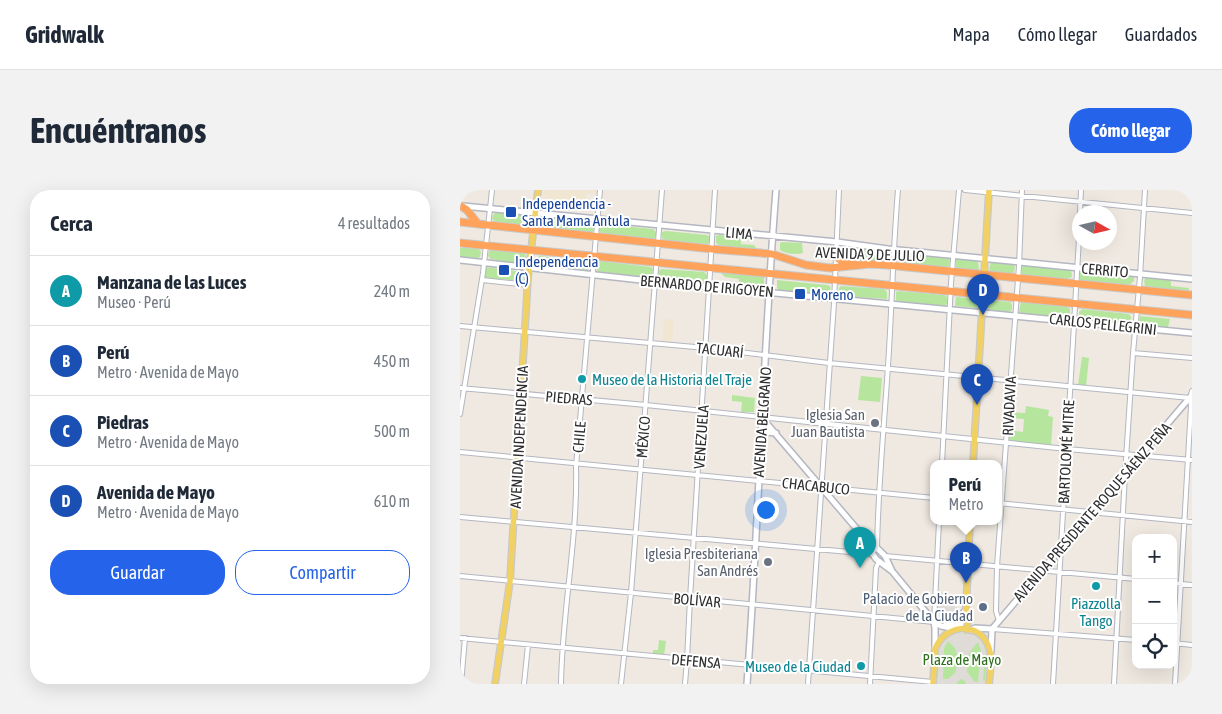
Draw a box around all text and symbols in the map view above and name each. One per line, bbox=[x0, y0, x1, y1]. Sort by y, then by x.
text: Gridwalk bbox=[25, 21, 104, 48]
text: Mapa bbox=[952, 24, 990, 45]
text: Cómo llegar bbox=[1018, 24, 1097, 45]
text: Guardados bbox=[1125, 24, 1197, 45]
button: Cómo llegar bbox=[1069, 108, 1192, 153]
text: Encuéntranos bbox=[30, 110, 206, 150]
place label: Independencia - Santa Mama Antula bbox=[522, 195, 630, 229]
marker: Independencia - Santa Mama Antula bbox=[504, 205, 518, 219]
north arrow bbox=[1072, 205, 1117, 250]
text: Cerca bbox=[50, 211, 93, 235]
text: 4 resultados bbox=[338, 214, 410, 232]
street label: LIMA bbox=[725, 223, 754, 243]
street label: AVENIDA 9 DE JULIO bbox=[815, 244, 925, 264]
place label: Independencia (C) bbox=[515, 253, 598, 287]
street label: CERRITO bbox=[1081, 259, 1129, 281]
marker: Independencia (C) bbox=[497, 263, 511, 277]
text: Manzana de las Luces bbox=[97, 271, 246, 293]
street label: BERNARDO DE IRIGOYEN bbox=[639, 272, 775, 300]
pin: D bbox=[967, 274, 999, 315]
text: A bbox=[62, 282, 70, 300]
text: 240 m bbox=[374, 282, 410, 300]
place label: Moreno bbox=[811, 286, 854, 303]
marker: Moreno bbox=[793, 287, 807, 301]
text: Museo · Perú bbox=[97, 293, 171, 311]
street label: CARLOS PELLEGRINI bbox=[1048, 310, 1158, 338]
street label: TACUARÍ bbox=[695, 339, 745, 361]
text: Perú bbox=[97, 341, 130, 363]
text: B bbox=[62, 352, 70, 370]
text: 450 m bbox=[374, 352, 410, 370]
text: Metro · Avenida de Mayo bbox=[97, 363, 239, 381]
pin: C bbox=[961, 364, 993, 405]
street label: AVENIDA INDEPENDENCIA bbox=[507, 365, 531, 509]
street label: AVENIDA BELGRANO bbox=[750, 366, 774, 478]
place label: Museo de la Historia del Traje bbox=[592, 371, 752, 388]
marker: Museo de la Historia del Traje bbox=[576, 373, 588, 385]
street label: RIVADAVIA bbox=[999, 375, 1019, 436]
street label: PIEDRAS bbox=[545, 387, 593, 409]
street label: BARTOLOMÉ MITRE bbox=[1055, 399, 1077, 504]
street label: VENEZUELA bbox=[690, 404, 712, 470]
place label: Iglesia San Juan Bautista bbox=[791, 406, 865, 440]
text: Piedras bbox=[97, 411, 149, 433]
street label: MÉXICO bbox=[633, 415, 653, 459]
marker: Iglesia San Juan Bautista bbox=[869, 417, 881, 429]
street label: AVENIDA PRESIDENTE ROQUE SÁENZ PEÑA bbox=[1010, 419, 1175, 605]
street label: CHILE bbox=[569, 420, 589, 453]
text: C bbox=[62, 422, 70, 440]
text: 500 m bbox=[374, 422, 410, 440]
text: Metro · Avenida de Mayo bbox=[97, 433, 239, 451]
popup bbox=[930, 460, 1002, 525]
text: Perú bbox=[949, 473, 981, 495]
street label: CHACABUCO bbox=[781, 474, 851, 498]
text: Avenida de Mayo bbox=[97, 481, 215, 503]
text: D bbox=[62, 492, 70, 510]
text: 610 m bbox=[374, 492, 410, 510]
text: Metro bbox=[949, 495, 983, 513]
your location bbox=[753, 497, 779, 523]
text: Metro · Avenida de Mayo bbox=[97, 503, 239, 521]
pin: A bbox=[844, 527, 876, 568]
map controls bbox=[1132, 534, 1177, 669]
button: + bbox=[1132, 534, 1177, 579]
pin: B bbox=[950, 542, 982, 583]
place label: Iglesia Presbiteriana San Andrés bbox=[645, 545, 758, 579]
button: Guardar bbox=[50, 550, 225, 595]
button: Compartir bbox=[235, 550, 410, 595]
marker: Iglesia Presbiteriana San Andrés bbox=[762, 556, 774, 568]
button: − bbox=[1132, 579, 1177, 624]
marker: Piazzolla Tango bbox=[1090, 580, 1102, 592]
street label: BOLÍVAR bbox=[673, 589, 722, 611]
place label: Palacio de Gobierno de la Ciudad bbox=[863, 590, 973, 624]
place label: Piazzolla Tango bbox=[1071, 595, 1121, 629]
marker: Palacio de Gobierno de la Ciudad bbox=[977, 601, 989, 613]
button: locate bbox=[1132, 624, 1177, 669]
street label: DEFENSA bbox=[670, 650, 722, 672]
park label: Plaza de Mayo bbox=[923, 651, 1001, 668]
place label: Museo de la Ciudad bbox=[745, 658, 851, 675]
marker: Museo de la Ciudad bbox=[855, 660, 867, 672]

